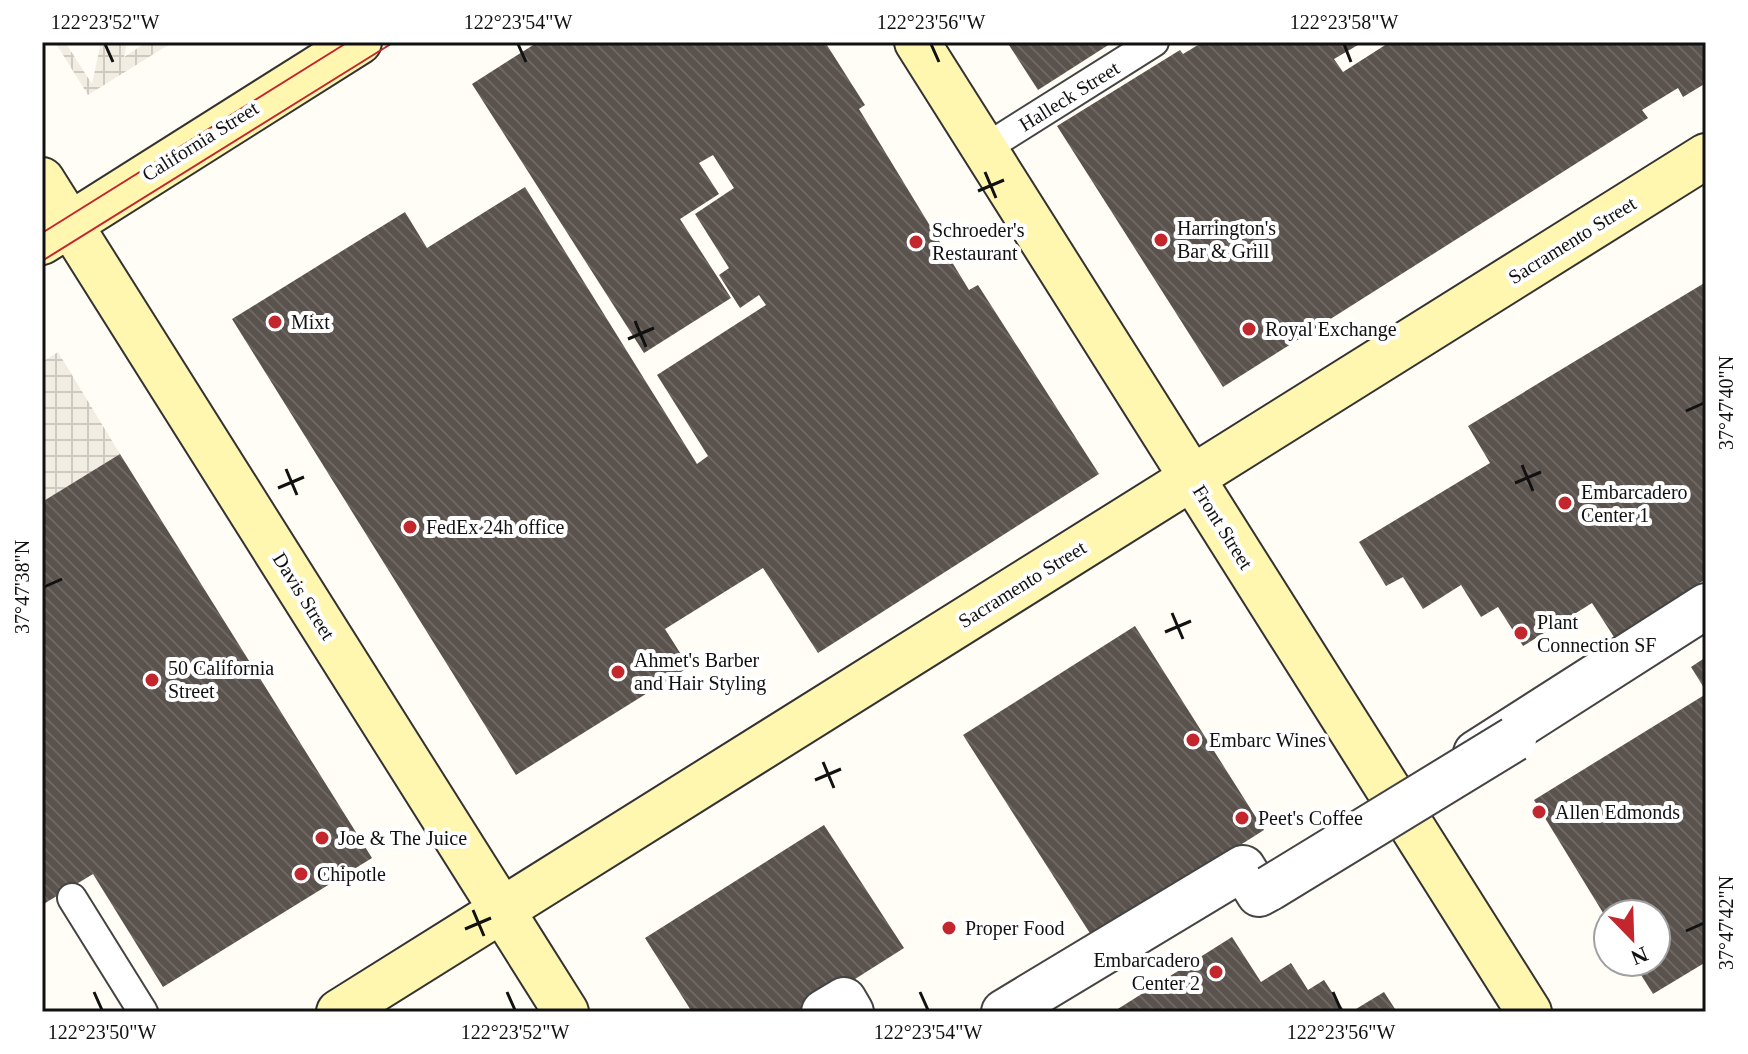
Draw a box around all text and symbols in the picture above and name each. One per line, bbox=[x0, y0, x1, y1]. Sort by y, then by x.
text: 122°23'52"W bbox=[51, 11, 159, 33]
text: 122°23'54"W bbox=[464, 11, 572, 33]
text: 122°23'56"W bbox=[877, 11, 985, 33]
text: 122°23'58"W bbox=[1290, 11, 1398, 33]
street label: Halleck Street bbox=[1015, 56, 1123, 135]
street label: California Street bbox=[138, 96, 262, 185]
street label: Sacramento Street bbox=[1504, 192, 1640, 288]
place label: Harrington's Bar & Grill bbox=[1177, 217, 1276, 262]
place label: Schroeder's Restaurant bbox=[932, 219, 1025, 264]
marker: Harrington's Bar & Grill bbox=[1152, 231, 1170, 249]
marker: Schroeder's Restaurant bbox=[907, 233, 925, 251]
place label: Mixt bbox=[291, 311, 330, 333]
marker: Mixt bbox=[266, 313, 284, 331]
place label: Royal Exchange bbox=[1265, 318, 1397, 341]
marker: Royal Exchange bbox=[1240, 320, 1258, 338]
text: 37°47'40"N bbox=[1715, 356, 1737, 450]
street label: Front Street bbox=[1189, 481, 1258, 573]
place label: Embarcadero Center 1 bbox=[1581, 481, 1688, 526]
marker: Embarcadero Center 1 bbox=[1556, 494, 1574, 512]
place label: FedEx 24h office bbox=[426, 516, 565, 538]
marker: FedEx 24h office bbox=[401, 518, 419, 536]
street label: Sacramento Street bbox=[954, 536, 1090, 632]
text: 37°47'38"N bbox=[11, 540, 33, 634]
street label: Davis Street bbox=[269, 548, 340, 644]
place label: Plant Connection SF bbox=[1537, 611, 1656, 656]
marker: Plant Connection SF bbox=[1512, 624, 1530, 642]
place label: Ahmet's Barber and Hair Styling bbox=[634, 649, 766, 695]
place label: 50 California Street bbox=[168, 657, 274, 702]
marker: Ahmet's Barber and Hair Styling bbox=[609, 663, 627, 681]
marker: 50 California Street bbox=[143, 671, 161, 689]
place label: Embarc Wines bbox=[1209, 729, 1326, 751]
marker: Embarc Wines bbox=[1184, 731, 1202, 749]
place label: Allen Edmonds bbox=[1555, 801, 1680, 823]
marker: Allen Edmonds bbox=[1530, 803, 1548, 821]
place label: Peet's Coffee bbox=[1258, 807, 1363, 829]
marker: Peet's Coffee bbox=[1233, 809, 1251, 827]
place label: Joe & The Juice bbox=[338, 827, 467, 849]
marker: Joe & The Juice bbox=[313, 829, 331, 847]
place label: Chipotle bbox=[317, 863, 386, 886]
marker: Chipotle bbox=[292, 865, 310, 883]
text: 37°47'42"N bbox=[1715, 876, 1737, 970]
north arrow bbox=[1592, 898, 1672, 978]
place label: Proper Food bbox=[965, 917, 1064, 940]
marker: Proper Food bbox=[940, 919, 958, 937]
text: N bbox=[1627, 941, 1652, 971]
place label: Embarcadero Center 2 bbox=[1093, 949, 1200, 994]
marker: Embarcadero Center 2 bbox=[1207, 963, 1225, 981]
text: 122°23'50"W bbox=[48, 1021, 156, 1043]
text: 122°23'52"W bbox=[461, 1021, 569, 1043]
text: 122°23'54"W bbox=[874, 1021, 982, 1043]
text: 122°23'56"W bbox=[1287, 1021, 1395, 1043]

